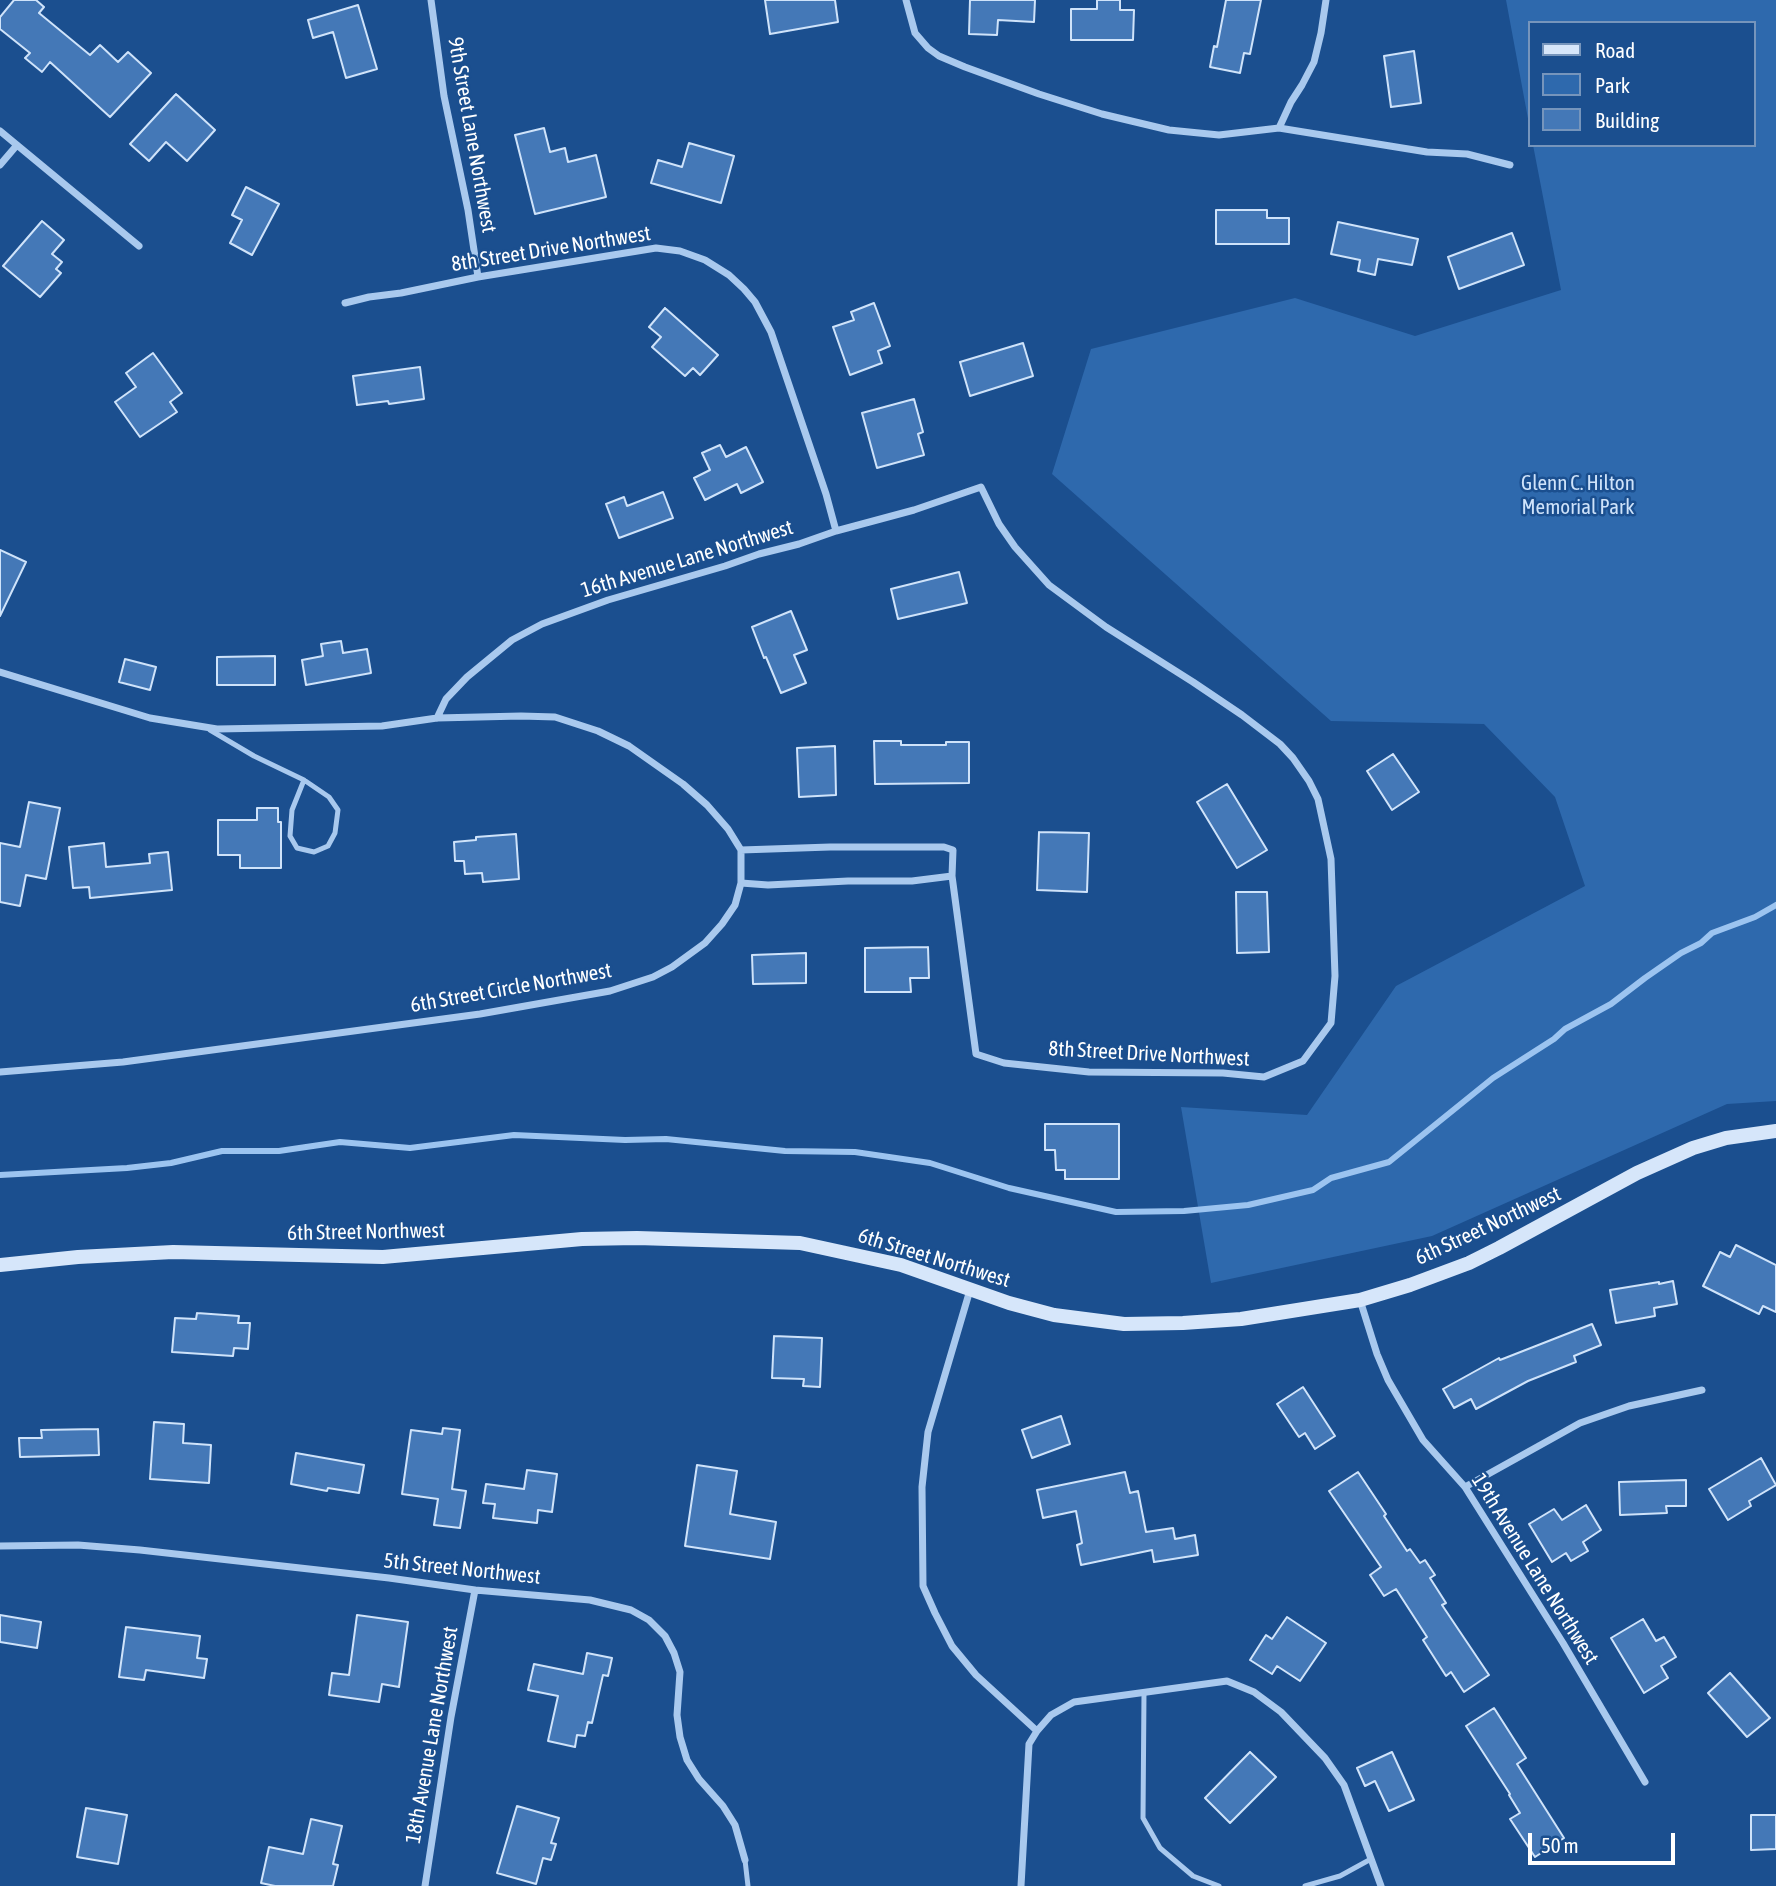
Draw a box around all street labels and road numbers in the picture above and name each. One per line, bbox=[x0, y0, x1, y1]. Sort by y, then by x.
street label: 9th Street Lane Northwest bbox=[442, 35, 502, 235]
street label: 8th Street Drive Northwest bbox=[450, 221, 652, 277]
street label: 16th Avenue Lane Northwest bbox=[578, 515, 796, 603]
street label: 6th Street Circle Northwest bbox=[408, 958, 614, 1018]
street label: 8th Street Drive Northwest bbox=[1048, 1036, 1250, 1072]
street label: 6th Street Northwest bbox=[1411, 1181, 1565, 1271]
street label: 6th Street Northwest bbox=[287, 1218, 445, 1246]
street label: 6th Street Northwest bbox=[855, 1223, 1013, 1293]
street label: 19th Avenue Lane Northwest bbox=[1466, 1469, 1604, 1669]
street label: 5th Street Northwest bbox=[382, 1548, 542, 1590]
street label: 18th Avenue Lane Northwest bbox=[400, 1624, 464, 1846]

